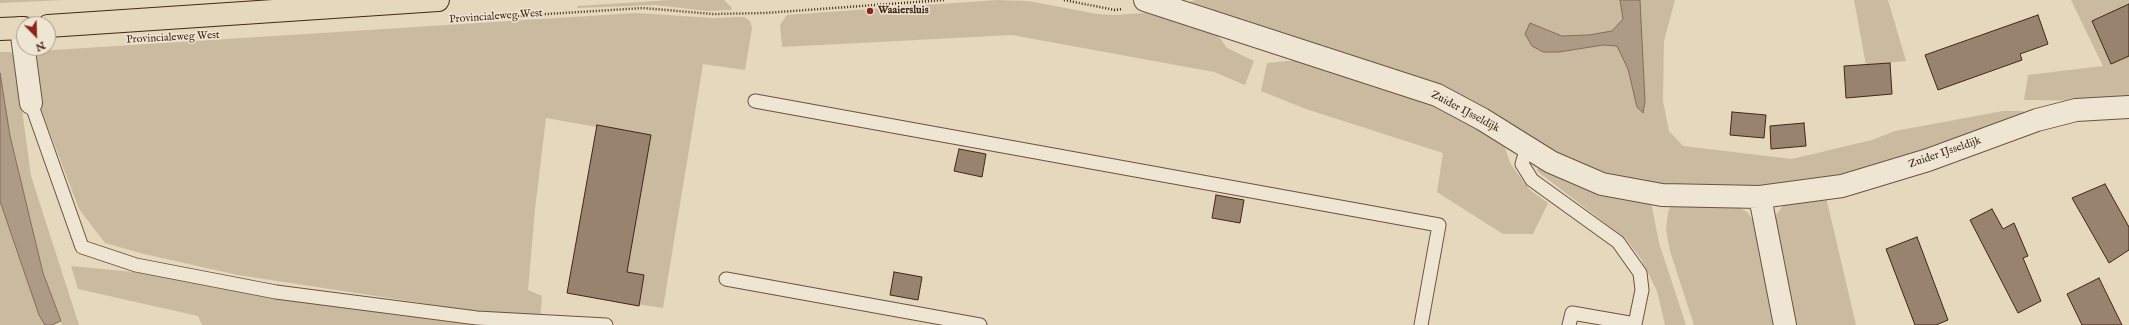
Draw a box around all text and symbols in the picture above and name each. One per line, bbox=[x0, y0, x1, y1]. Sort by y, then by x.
place label: Waaiersluis bbox=[878, 4, 929, 18]
marker: Waaiersluis bbox=[865, 6, 875, 16]
street label: Provincialeweg West bbox=[449, 7, 543, 27]
north arrow bbox=[16, 16, 56, 56]
street label: Provincialeweg West bbox=[126, 29, 220, 47]
text: N bbox=[33, 38, 47, 54]
street label: Zuider IJsseldijk bbox=[1429, 88, 1501, 136]
street label: Zuider IJsseldijk bbox=[1907, 134, 1983, 172]

